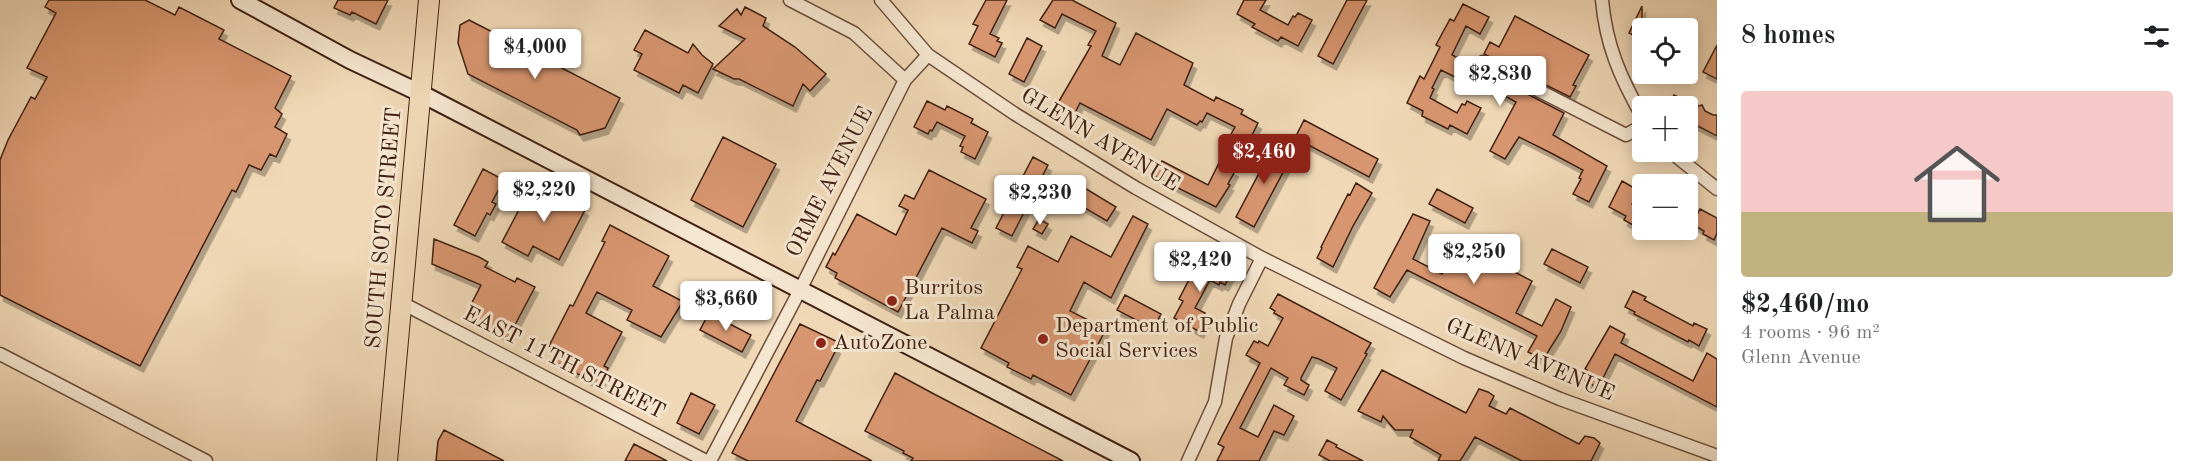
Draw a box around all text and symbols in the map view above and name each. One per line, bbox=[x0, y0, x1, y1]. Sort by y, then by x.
map controls bbox=[1632, 18, 1698, 240]
button: locate bbox=[1632, 18, 1698, 84]
icon: filters bbox=[2140, 20, 2173, 53]
text: 8 homes bbox=[1741, 23, 1835, 49]
pin: $4,000 bbox=[486, 29, 584, 80]
text: $4,000 bbox=[503, 38, 567, 58]
pin: $2,830 bbox=[1451, 56, 1549, 107]
text: $2,830 bbox=[1468, 65, 1532, 85]
street label: GLENN AVENUE bbox=[1017, 84, 1183, 196]
button: + bbox=[1632, 96, 1698, 162]
street label: ORME AVENUE bbox=[783, 103, 877, 261]
street label: SOUTH SOTO STREET bbox=[362, 106, 406, 350]
icon: home bbox=[1903, 130, 2011, 238]
pin: $2,460 bbox=[1215, 134, 1313, 185]
text: $2,460 bbox=[1232, 143, 1296, 163]
pin: $2,220 bbox=[495, 172, 593, 223]
button: − bbox=[1632, 174, 1698, 240]
pin: $2,230 bbox=[991, 175, 1089, 226]
text: $2,220 bbox=[512, 181, 576, 201]
text: $2,230 bbox=[1008, 184, 1072, 204]
pin: $2,250 bbox=[1425, 234, 1523, 285]
pin: $2,420 bbox=[1151, 242, 1249, 293]
text: $2,250 bbox=[1442, 243, 1506, 263]
text: $2,420 bbox=[1168, 251, 1232, 271]
place label: Burritos La Palma bbox=[904, 277, 995, 324]
pin: $3,660 bbox=[677, 281, 775, 332]
text: $3,660 bbox=[694, 290, 758, 310]
text: $2,460/mo bbox=[1741, 292, 1869, 318]
marker: Burritos La Palma bbox=[885, 294, 899, 308]
street label: EAST 11TH STREET bbox=[459, 302, 669, 424]
place label: Department of Public Social Services bbox=[1055, 315, 1258, 362]
street label: GLENN AVENUE bbox=[1443, 315, 1617, 405]
text: 4 rooms · 96 m² bbox=[1741, 323, 1880, 343]
place label: AutoZone bbox=[833, 332, 927, 354]
marker: Department of Public Social Services bbox=[1036, 332, 1050, 346]
marker: AutoZone bbox=[814, 336, 828, 350]
text: Glenn Avenue bbox=[1741, 348, 1861, 368]

